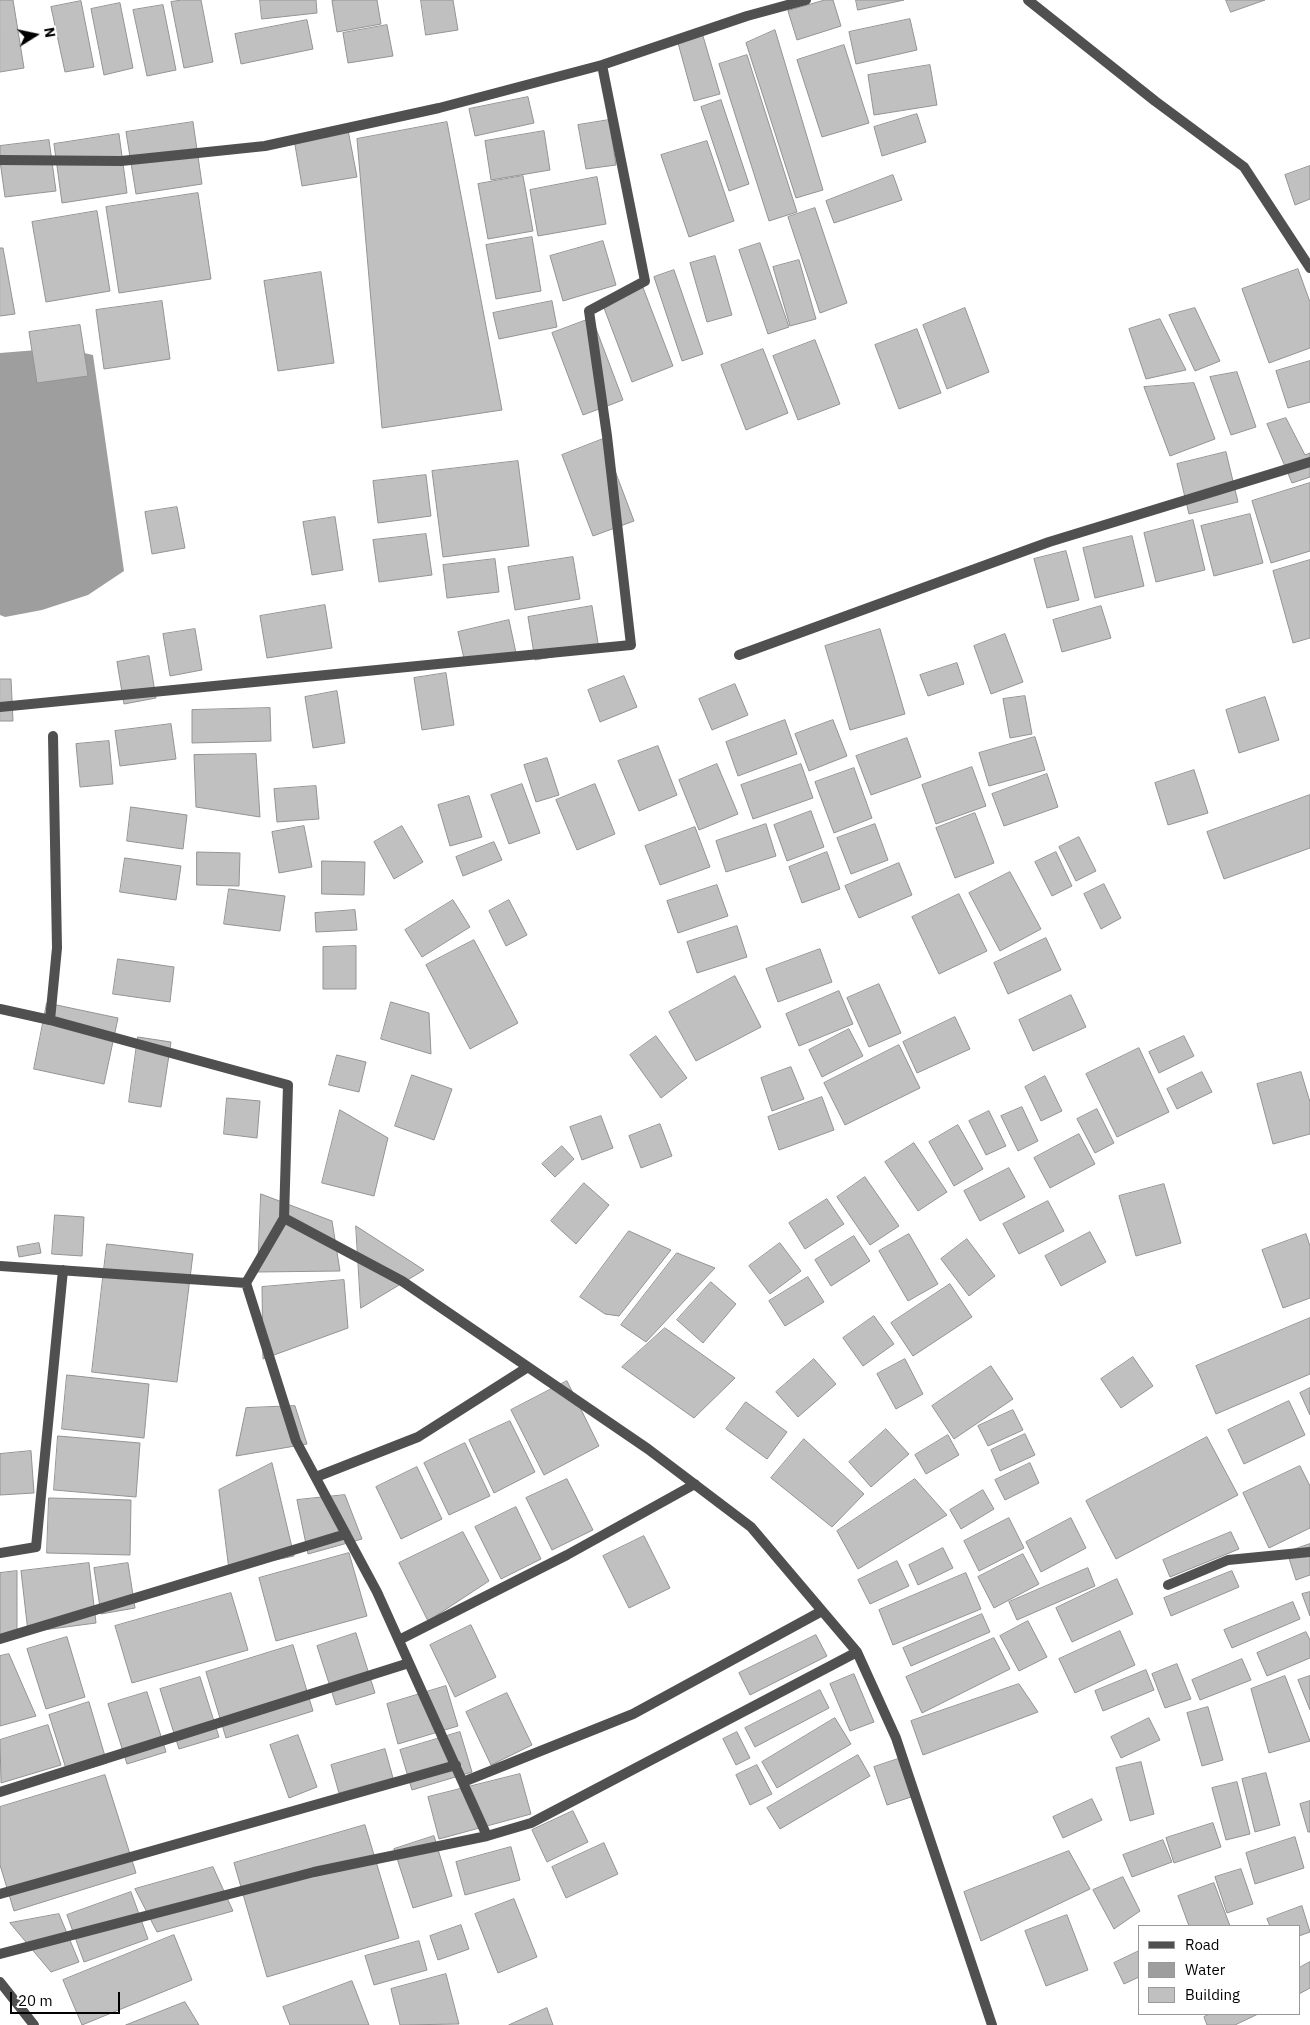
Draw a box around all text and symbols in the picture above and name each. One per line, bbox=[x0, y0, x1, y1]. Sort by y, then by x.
north arrow bbox=[10, 10, 60, 60]
text: N bbox=[40, 26, 60, 39]
legend bbox=[1138, 1925, 1300, 2015]
text: Road bbox=[1185, 1935, 1220, 1954]
text: Water bbox=[1185, 1960, 1225, 1979]
scale bar bbox=[12, 1982, 122, 2014]
text: Building bbox=[1185, 1985, 1240, 2004]
text: 20 m bbox=[18, 1991, 53, 2010]

